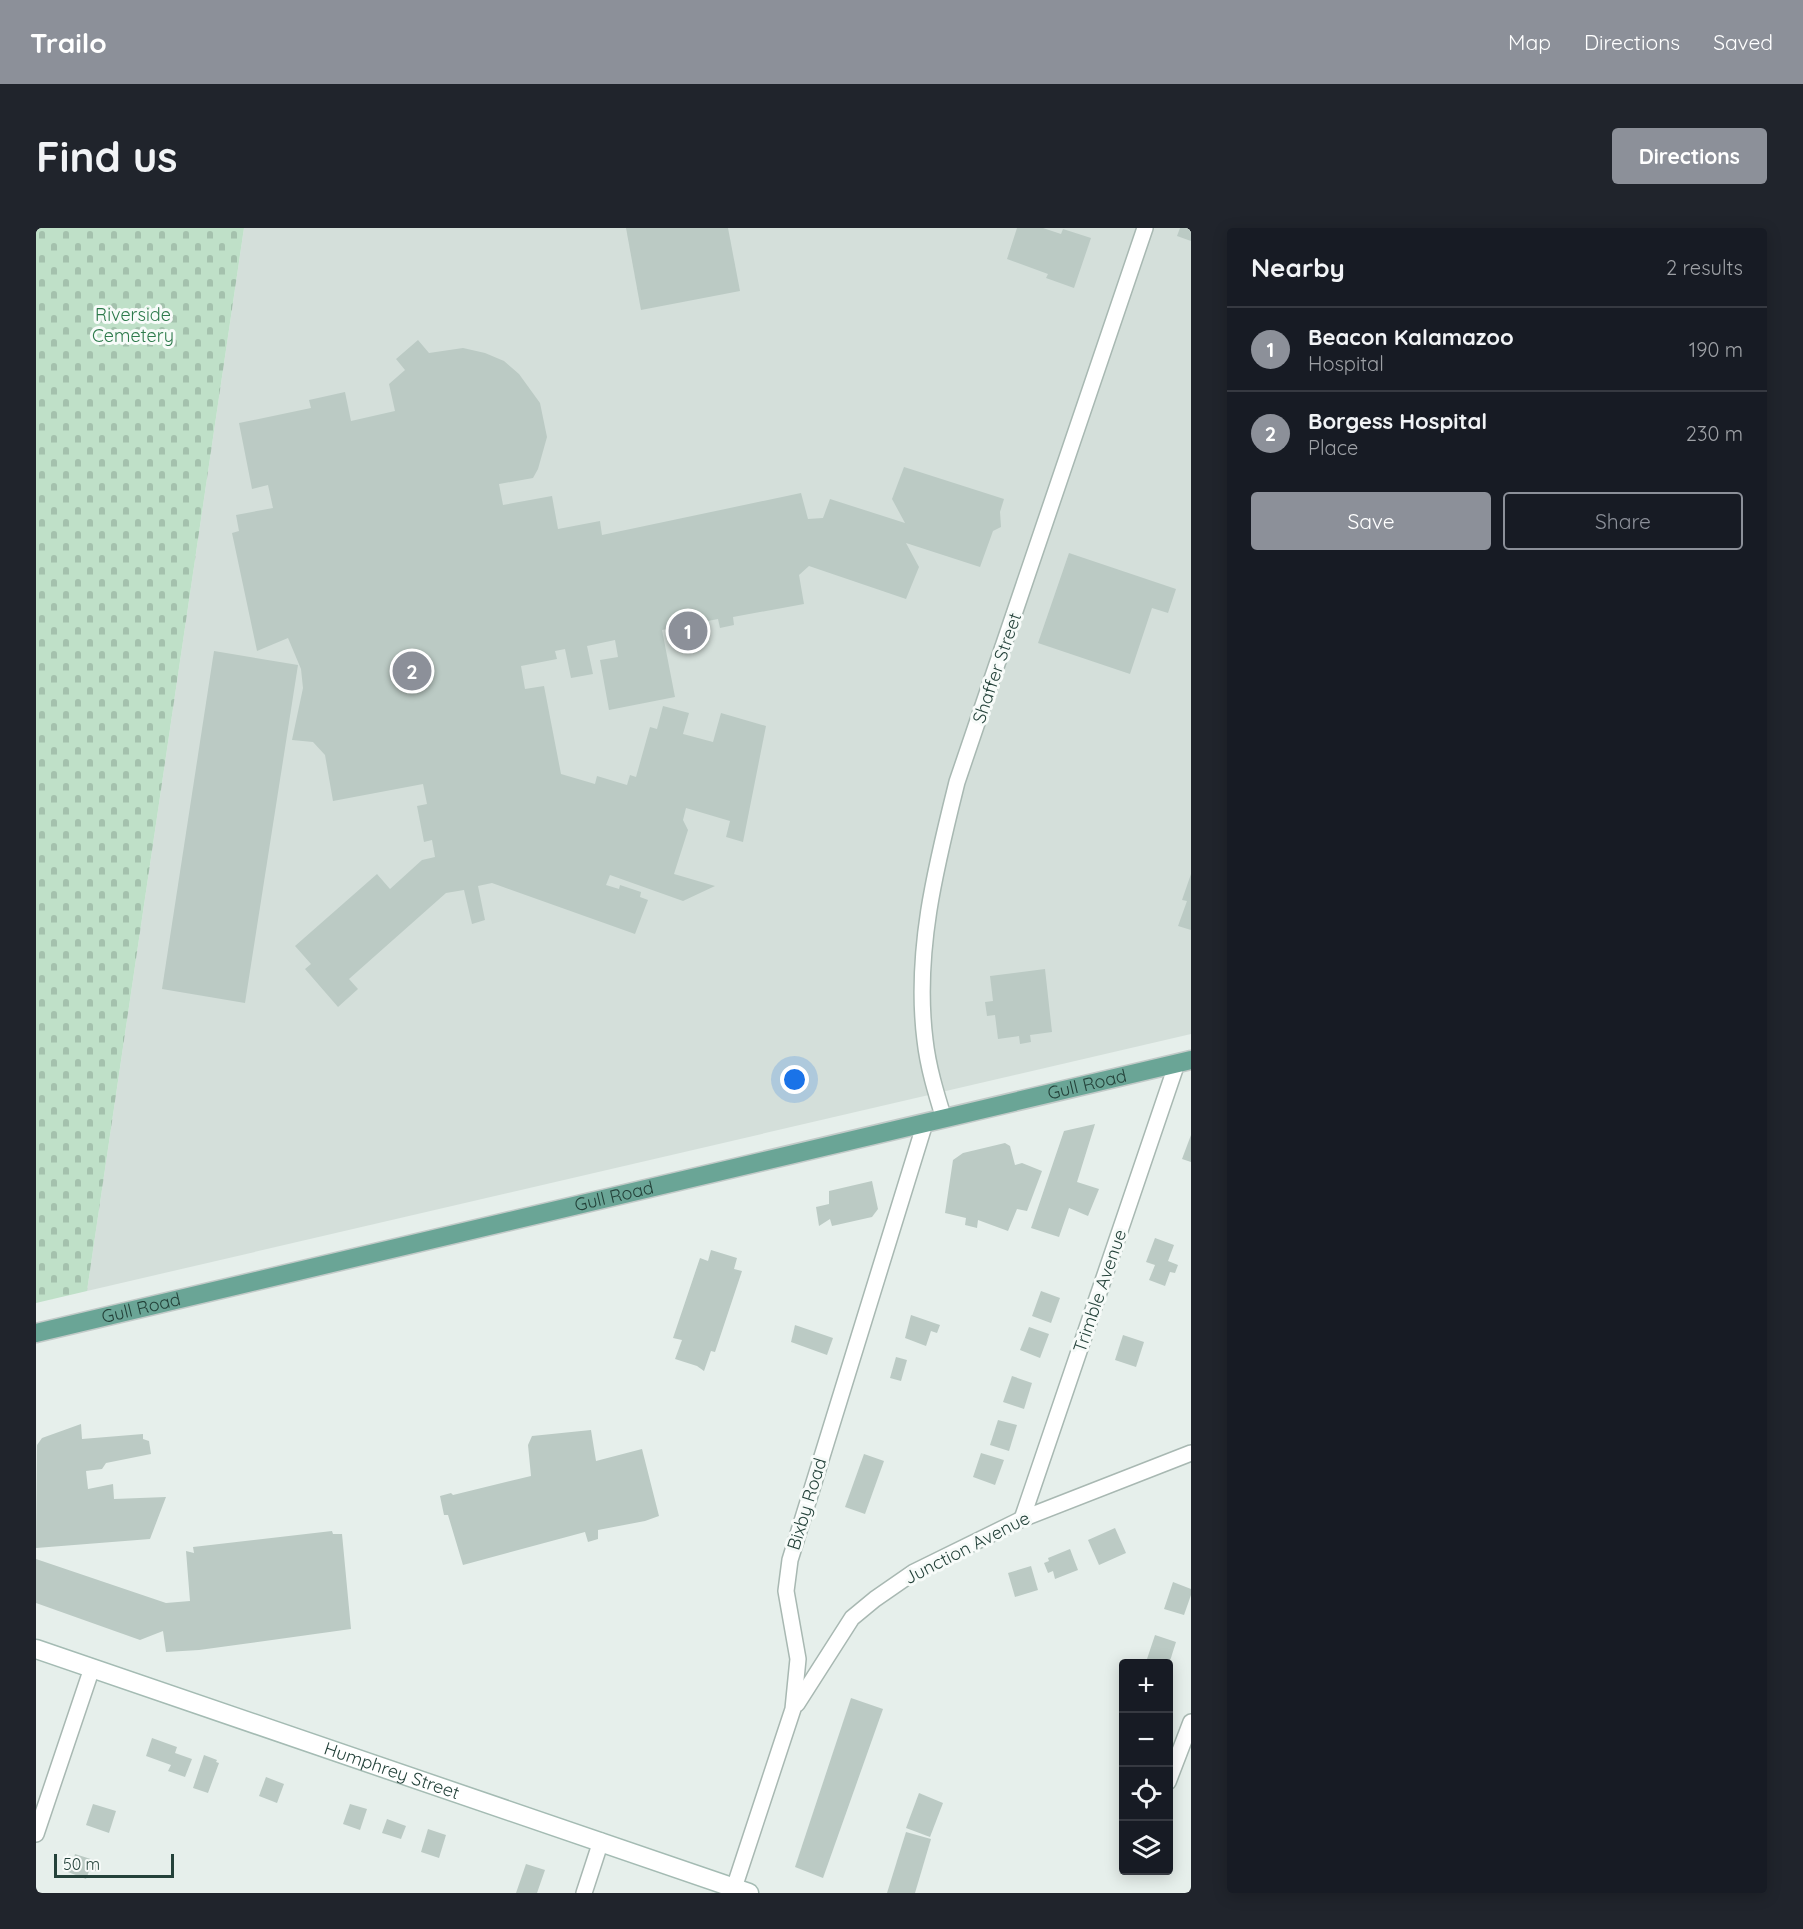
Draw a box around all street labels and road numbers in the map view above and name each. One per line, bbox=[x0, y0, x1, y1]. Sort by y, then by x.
street label: Shaffer Street bbox=[967, 610, 1026, 726]
street label: Gull Road bbox=[1045, 1064, 1129, 1105]
street label: Gull Road bbox=[572, 1175, 656, 1216]
street label: Trimble Avenue bbox=[1068, 1226, 1131, 1355]
street label: Gull Road bbox=[99, 1287, 183, 1328]
street label: Bixby Road bbox=[782, 1455, 831, 1553]
street label: Junction Avenue bbox=[900, 1506, 1033, 1589]
street label: Humphrey Street bbox=[321, 1736, 463, 1804]

